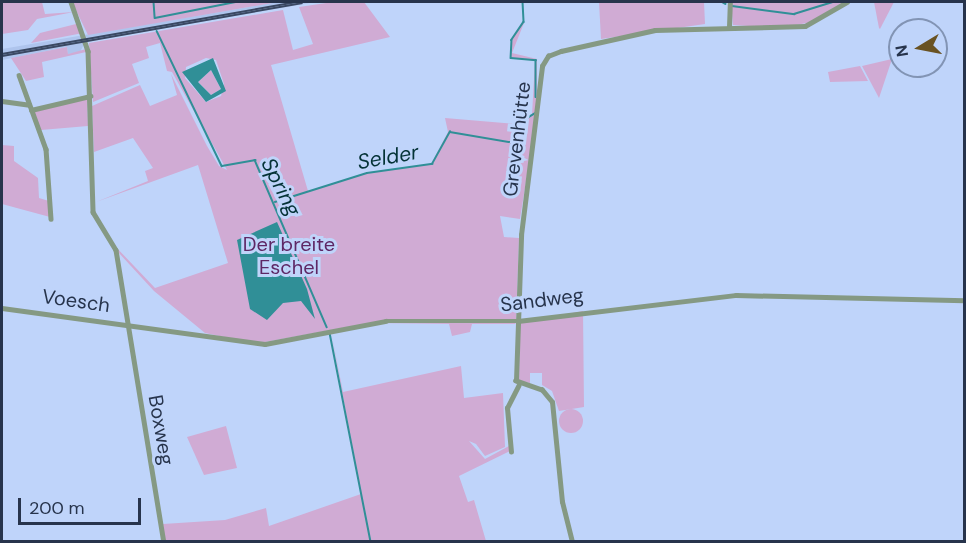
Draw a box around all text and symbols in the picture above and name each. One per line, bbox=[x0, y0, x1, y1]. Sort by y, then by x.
north arrow bbox=[888, 18, 948, 78]
text: N bbox=[890, 43, 913, 58]
street label: Grevenhütte bbox=[498, 80, 536, 198]
water label: Selder bbox=[355, 139, 421, 175]
water label: Spring bbox=[256, 154, 306, 220]
park label: Der breite Eschel bbox=[243, 232, 335, 279]
street label: Sandweg bbox=[499, 283, 585, 317]
street label: Voesch bbox=[41, 284, 111, 318]
street label: Boxweg bbox=[143, 393, 179, 467]
scale bar bbox=[21, 486, 144, 524]
text: 200 m bbox=[29, 496, 85, 520]

